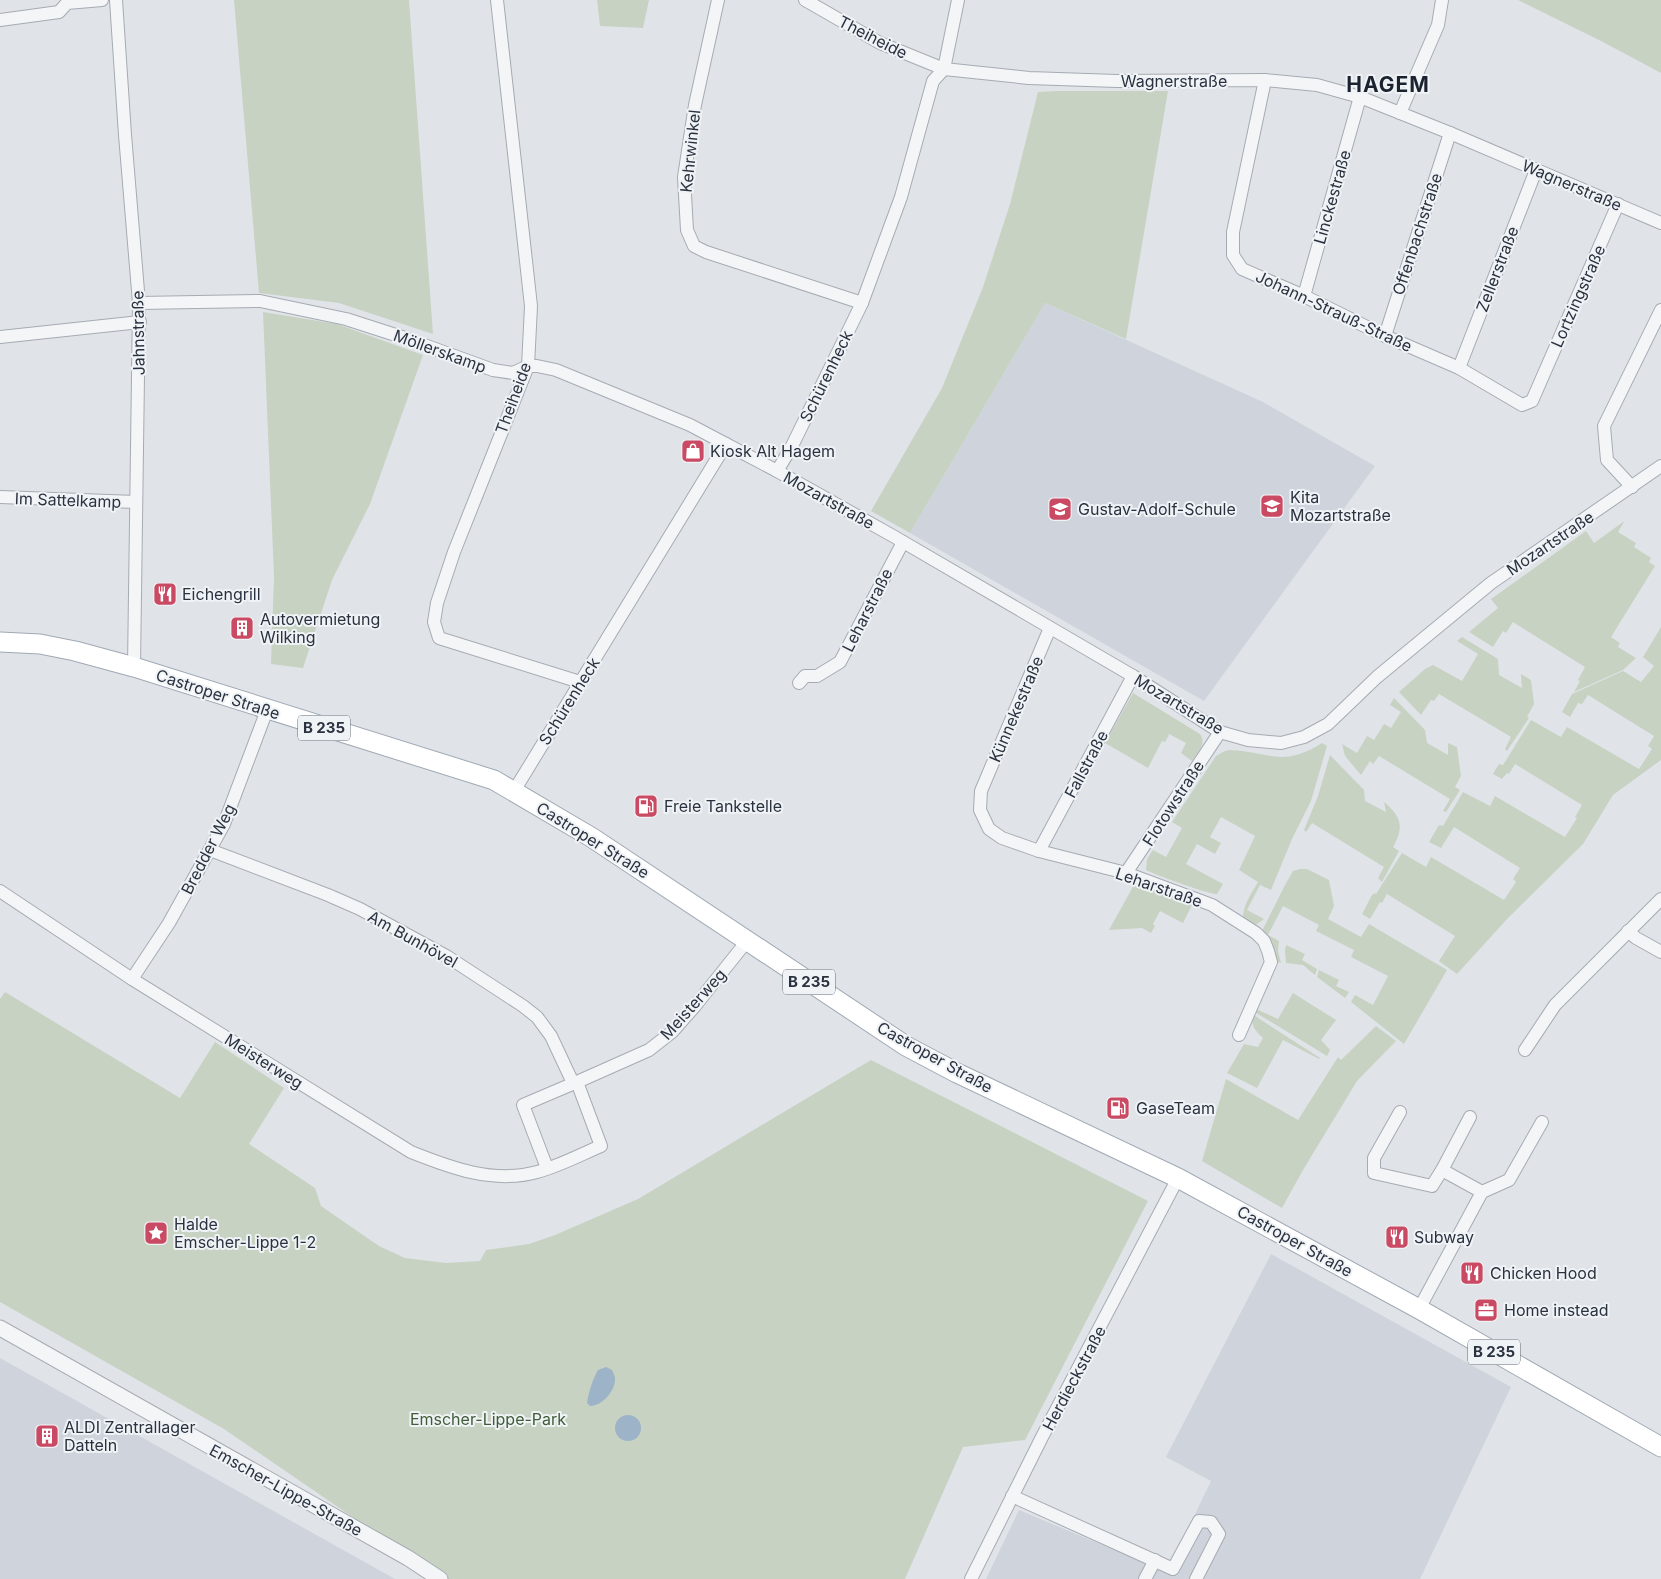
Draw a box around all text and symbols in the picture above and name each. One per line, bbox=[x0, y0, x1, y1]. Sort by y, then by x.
street label: Theiheide bbox=[835, 11, 911, 63]
street label: Wagnerstraße bbox=[1121, 71, 1227, 91]
district label: HAGEM bbox=[1346, 72, 1430, 97]
street label: Kehrwinkel bbox=[676, 109, 704, 193]
street label: Linckestraße bbox=[1309, 148, 1355, 246]
street label: Wagnerstraße bbox=[1519, 155, 1625, 215]
street label: Offenbachstraße bbox=[1388, 170, 1446, 298]
street label: Zellerstraße bbox=[1471, 223, 1523, 315]
street label: Lortzingstraße bbox=[1546, 242, 1610, 350]
street label: Johann-Strauß-Straße bbox=[1253, 266, 1415, 356]
street label: Jahnstraße bbox=[127, 290, 149, 376]
street label: Möllerskamp bbox=[391, 325, 489, 377]
street label: Schürenheck bbox=[795, 327, 857, 425]
street label: Theiheide bbox=[491, 359, 535, 437]
shop icon: Kiosk Alt Hagem bbox=[680, 438, 706, 464]
place label: Kiosk Alt Hagem bbox=[710, 441, 835, 461]
street label: Mozartstraße bbox=[780, 467, 878, 533]
place label: Kita Mozartstraße bbox=[1290, 487, 1391, 525]
street label: Im Sattelkamp bbox=[14, 488, 122, 512]
school or university icon: Kita Mozartstraße bbox=[1259, 493, 1285, 519]
school or university icon: Gustav-Adolf-Schule bbox=[1047, 496, 1073, 522]
place label: Gustav-Adolf-Schule bbox=[1078, 499, 1236, 519]
street label: Mozartstraße bbox=[1503, 507, 1597, 579]
street label: Leharstraße bbox=[837, 565, 897, 655]
restaurant icon: Eichengrill bbox=[152, 581, 178, 607]
place label: Eichengrill bbox=[182, 584, 261, 604]
place label: Autovermietung Wilking bbox=[260, 609, 380, 647]
building icon: Autovermietung Wilking bbox=[229, 615, 255, 641]
street label: Schürenheck bbox=[534, 653, 604, 749]
street label: Künnekestraße bbox=[985, 653, 1047, 765]
street label: Castroper Straße bbox=[154, 665, 282, 723]
street label: Mozartstraße bbox=[1131, 669, 1227, 739]
road number: B 235 bbox=[298, 716, 350, 740]
street label: Fallstraße bbox=[1060, 727, 1112, 801]
street label: Flotowstraße bbox=[1138, 756, 1208, 850]
fuel station icon: Freie Tankstelle bbox=[633, 793, 659, 819]
place label: Freie Tankstelle bbox=[664, 796, 782, 816]
street label: Castroper Straße bbox=[533, 797, 653, 883]
street label: Bredder Weg bbox=[177, 800, 239, 898]
street label: Leharstraße bbox=[1113, 863, 1205, 911]
street label: Am Bunhövel bbox=[365, 906, 461, 972]
street label: Meisterweg bbox=[656, 964, 730, 1044]
road number: B 235 bbox=[783, 970, 835, 994]
street label: Castroper Straße bbox=[874, 1017, 996, 1097]
street label: Meisterweg bbox=[221, 1029, 307, 1093]
fuel station icon: GaseTeam bbox=[1105, 1095, 1131, 1121]
place label: GaseTeam bbox=[1136, 1098, 1215, 1118]
street label: Castroper Straße bbox=[1234, 1201, 1356, 1281]
place label: Halde Emscher-Lippe 1-2 bbox=[174, 1214, 316, 1252]
place icon: Halde Emscher-Lippe 1-2 bbox=[143, 1220, 169, 1246]
restaurant icon: Subway bbox=[1384, 1224, 1410, 1250]
place label: Subway bbox=[1414, 1227, 1474, 1247]
restaurant icon: Chicken Hood bbox=[1459, 1260, 1485, 1286]
place label: Chicken Hood bbox=[1490, 1263, 1597, 1283]
office icon: Home instead bbox=[1473, 1297, 1499, 1323]
place label: Home instead bbox=[1504, 1300, 1608, 1320]
street label: Herdieckstraße bbox=[1038, 1322, 1110, 1434]
road number: B 235 bbox=[1468, 1340, 1520, 1364]
park label: Emscher-Lippe-Park bbox=[410, 1409, 566, 1429]
place label: ALDI Zentrallager Datteln bbox=[64, 1417, 195, 1455]
building icon: ALDI Zentrallager Datteln bbox=[34, 1423, 60, 1449]
street label: Emscher-Lippe-Straße bbox=[206, 1440, 366, 1540]

